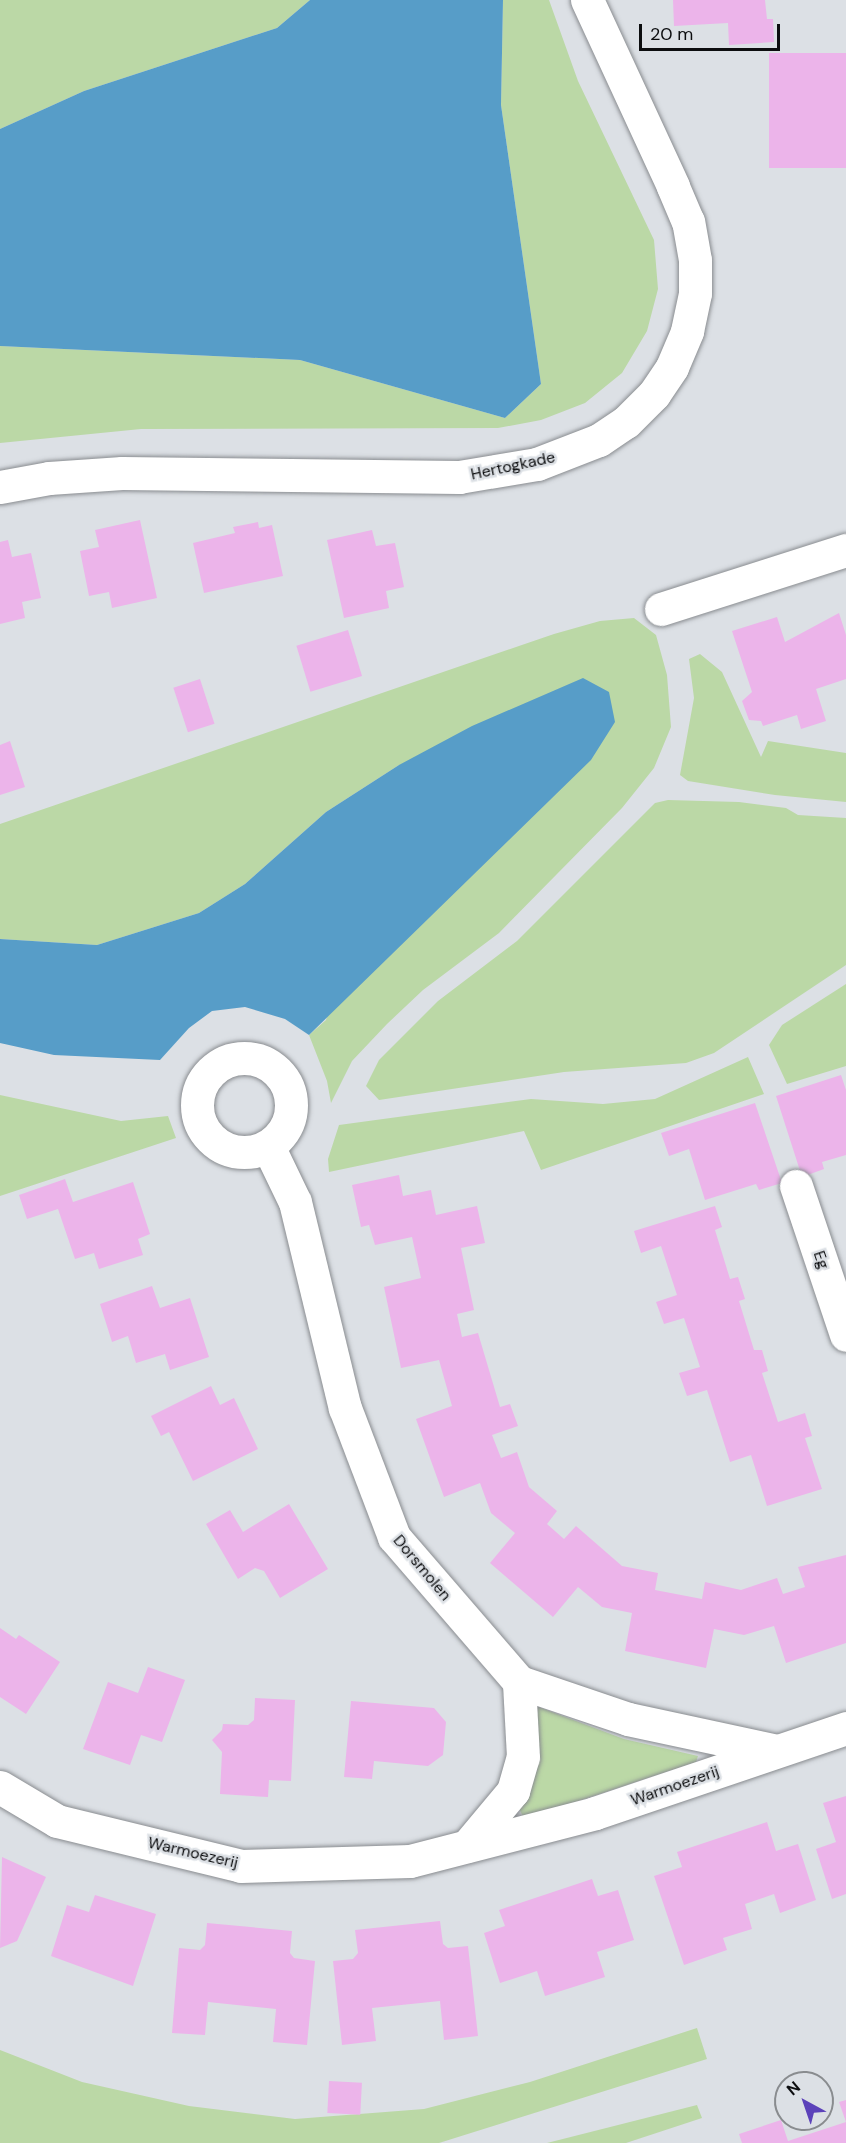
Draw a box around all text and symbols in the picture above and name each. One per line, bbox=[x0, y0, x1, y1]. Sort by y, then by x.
scale bar bbox=[642, 12, 783, 50]
text: 20 m bbox=[650, 22, 693, 46]
street label: Hertogkade bbox=[469, 448, 557, 484]
street label: Eg bbox=[809, 1248, 833, 1272]
street label: Dorsmolen bbox=[389, 1531, 455, 1605]
street label: Warmoezerij bbox=[628, 1762, 722, 1810]
street label: Warmoezerij bbox=[146, 1833, 240, 1873]
north arrow bbox=[774, 2071, 834, 2131]
text: N bbox=[782, 2077, 805, 2100]

